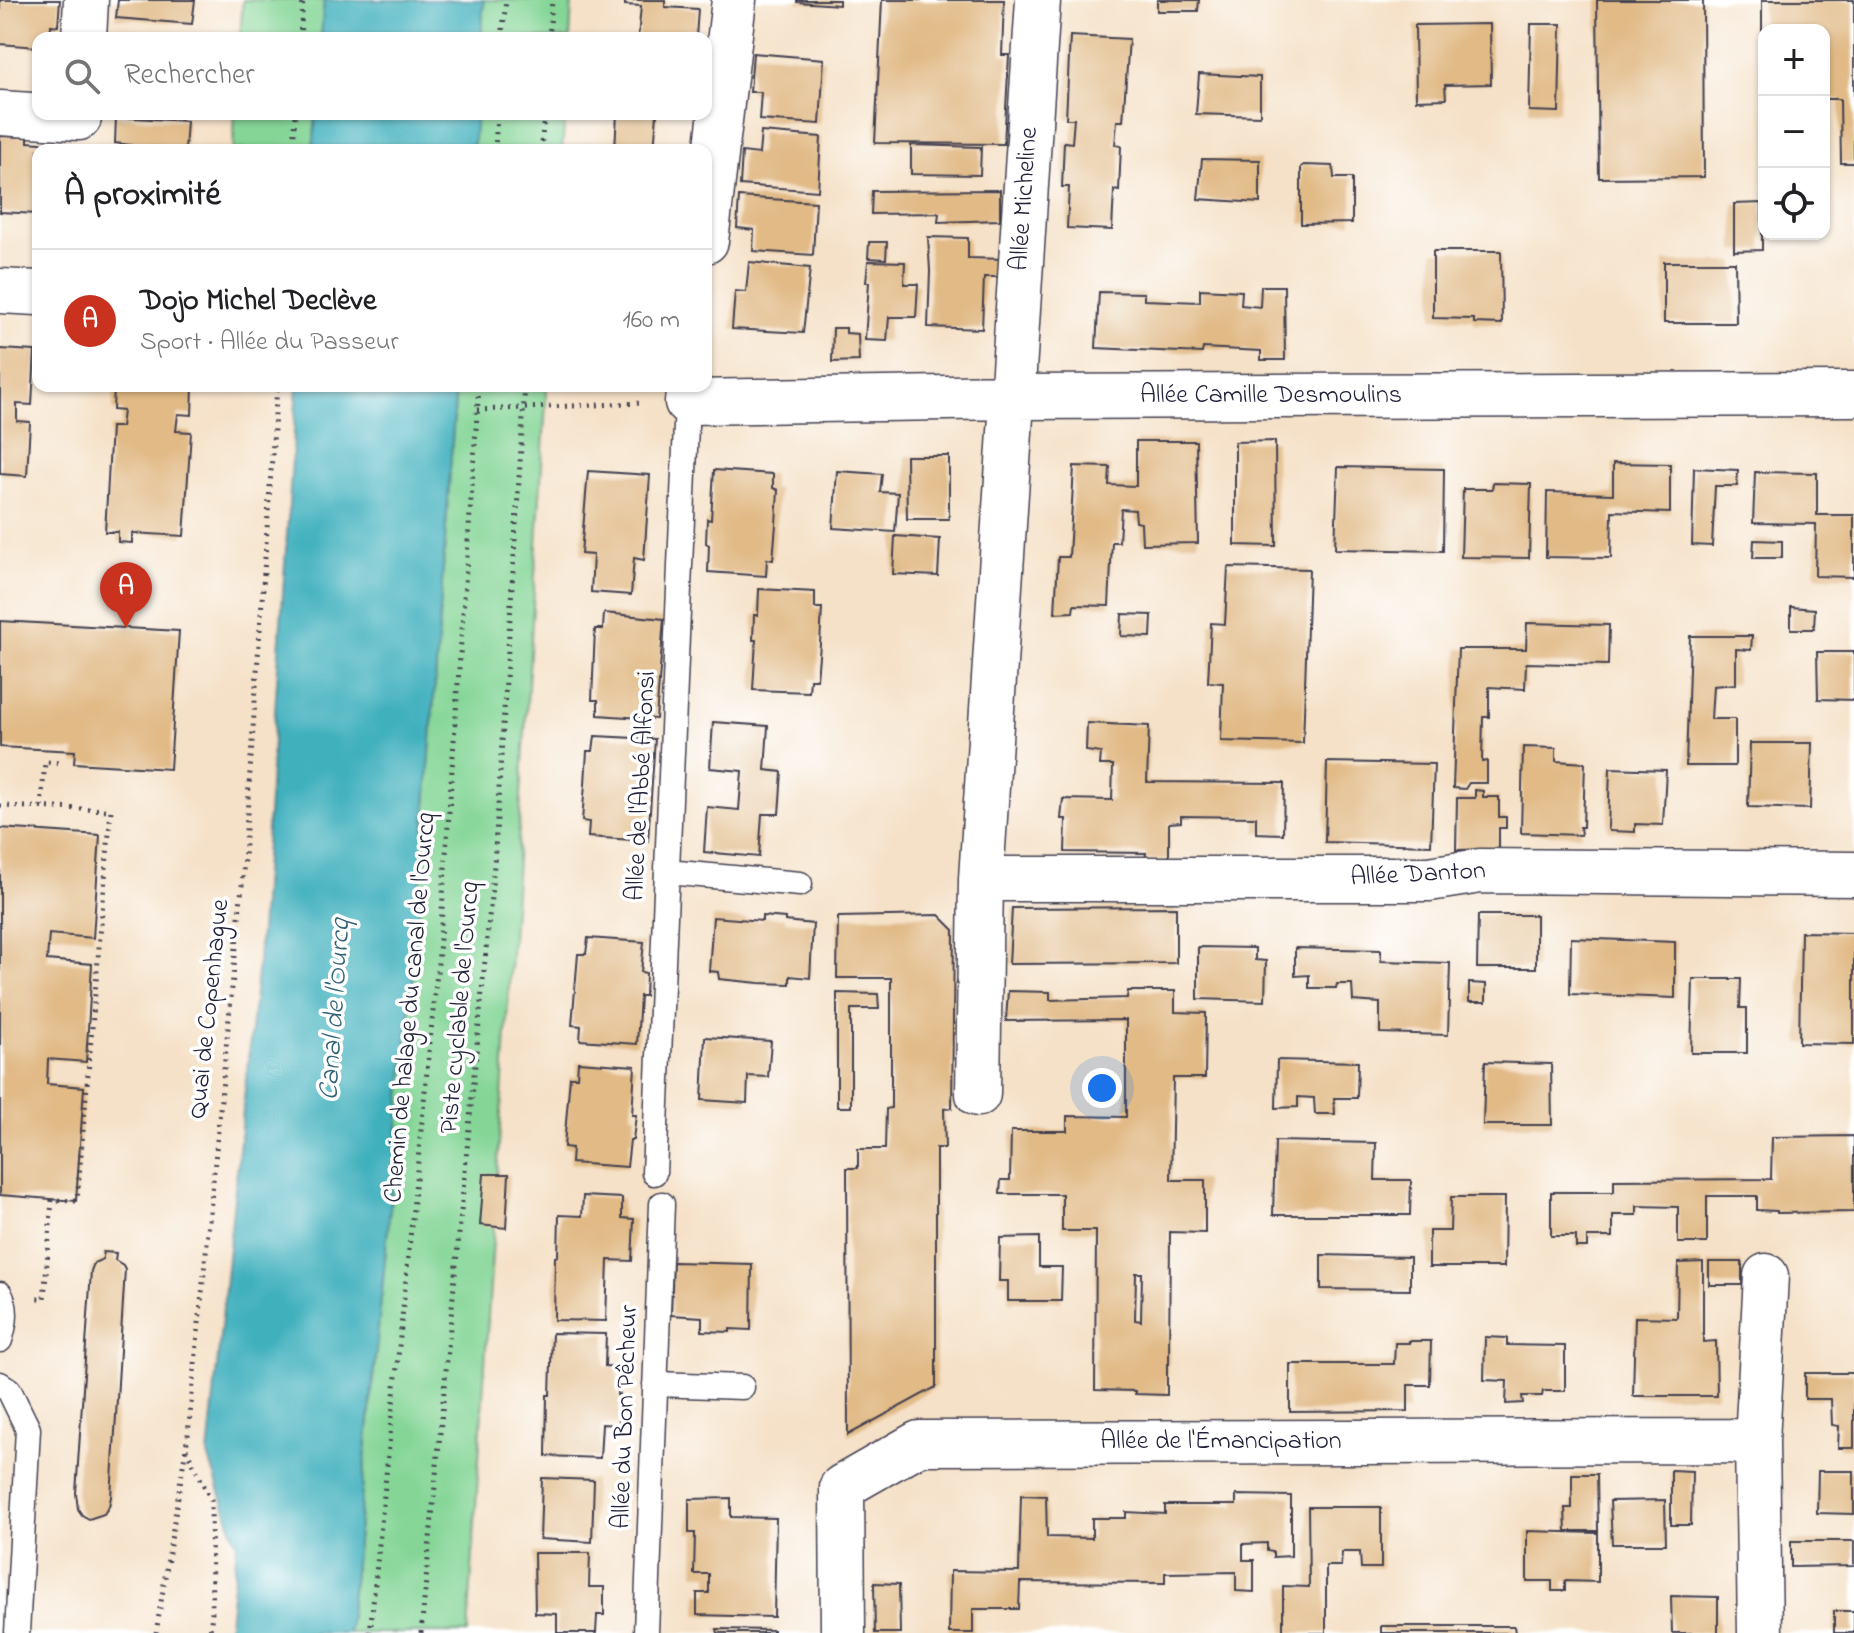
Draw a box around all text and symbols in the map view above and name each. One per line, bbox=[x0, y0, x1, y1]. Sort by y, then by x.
map controls bbox=[1758, 24, 1830, 240]
button: + bbox=[1758, 24, 1830, 96]
search box bbox=[32, 32, 712, 120]
icon: search bbox=[60, 54, 104, 98]
text: Rechercher bbox=[124, 54, 255, 98]
button: − bbox=[1758, 96, 1830, 168]
street label: Allée Micheline bbox=[1001, 125, 1049, 272]
button: locate bbox=[1758, 168, 1830, 240]
text: À proximité bbox=[64, 171, 221, 221]
text: Dojo Michel Declève bbox=[140, 280, 376, 324]
text: A bbox=[82, 302, 98, 340]
text: 160 m bbox=[622, 302, 680, 340]
text: Sport · Allée du Passeur bbox=[140, 324, 399, 362]
street label: Allée Camille Desmoulins bbox=[1140, 377, 1402, 415]
pin: A bbox=[100, 562, 152, 628]
street label: Allée de l'Abbé Alfonsi bbox=[617, 670, 667, 902]
street label: Chemin de halage du canal de l'Ourcq bbox=[375, 811, 447, 1205]
street label: Allée Danton bbox=[1349, 852, 1487, 898]
street label: Piste cyclable de l'Ourcq bbox=[431, 880, 491, 1135]
street label: Quai de Copenhague bbox=[180, 897, 240, 1121]
water label: Canal de l'Ourcq bbox=[309, 915, 363, 1102]
your location bbox=[1082, 1068, 1122, 1108]
street label: Allée du Bon Pêcheur bbox=[603, 1303, 649, 1530]
street label: Allée de l'Émancipation bbox=[1100, 1423, 1342, 1461]

